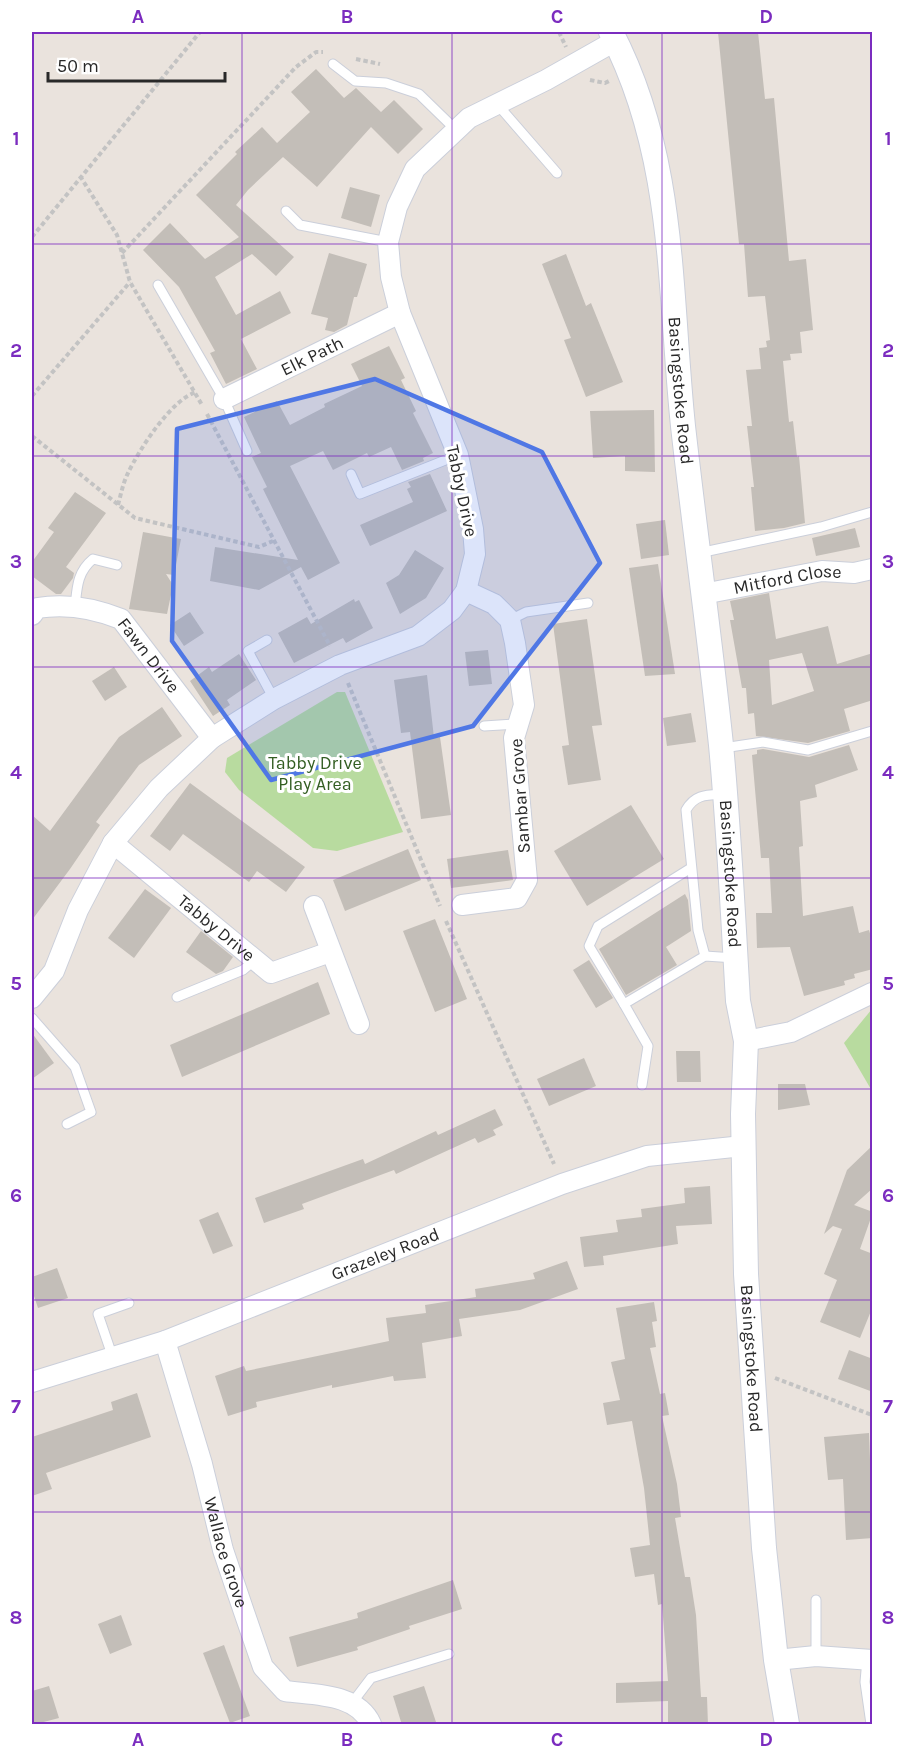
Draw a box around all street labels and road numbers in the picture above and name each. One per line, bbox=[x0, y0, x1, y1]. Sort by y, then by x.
street label: Basingstoke Road bbox=[663, 316, 698, 466]
street label: Elk Path bbox=[277, 331, 347, 381]
street label: Tabby Drive bbox=[442, 443, 482, 539]
street label: Mitford Close bbox=[732, 560, 842, 599]
street label: Fawn Drive bbox=[113, 613, 185, 697]
street label: Sambar Grove bbox=[505, 738, 535, 854]
street label: Basingstoke Road bbox=[715, 799, 746, 949]
street label: Tabby Drive bbox=[173, 890, 260, 966]
street label: Grazeley Road bbox=[328, 1223, 442, 1285]
street label: Basingstoke Road bbox=[736, 1284, 767, 1433]
street label: Wallace Grove bbox=[199, 1495, 253, 1611]

